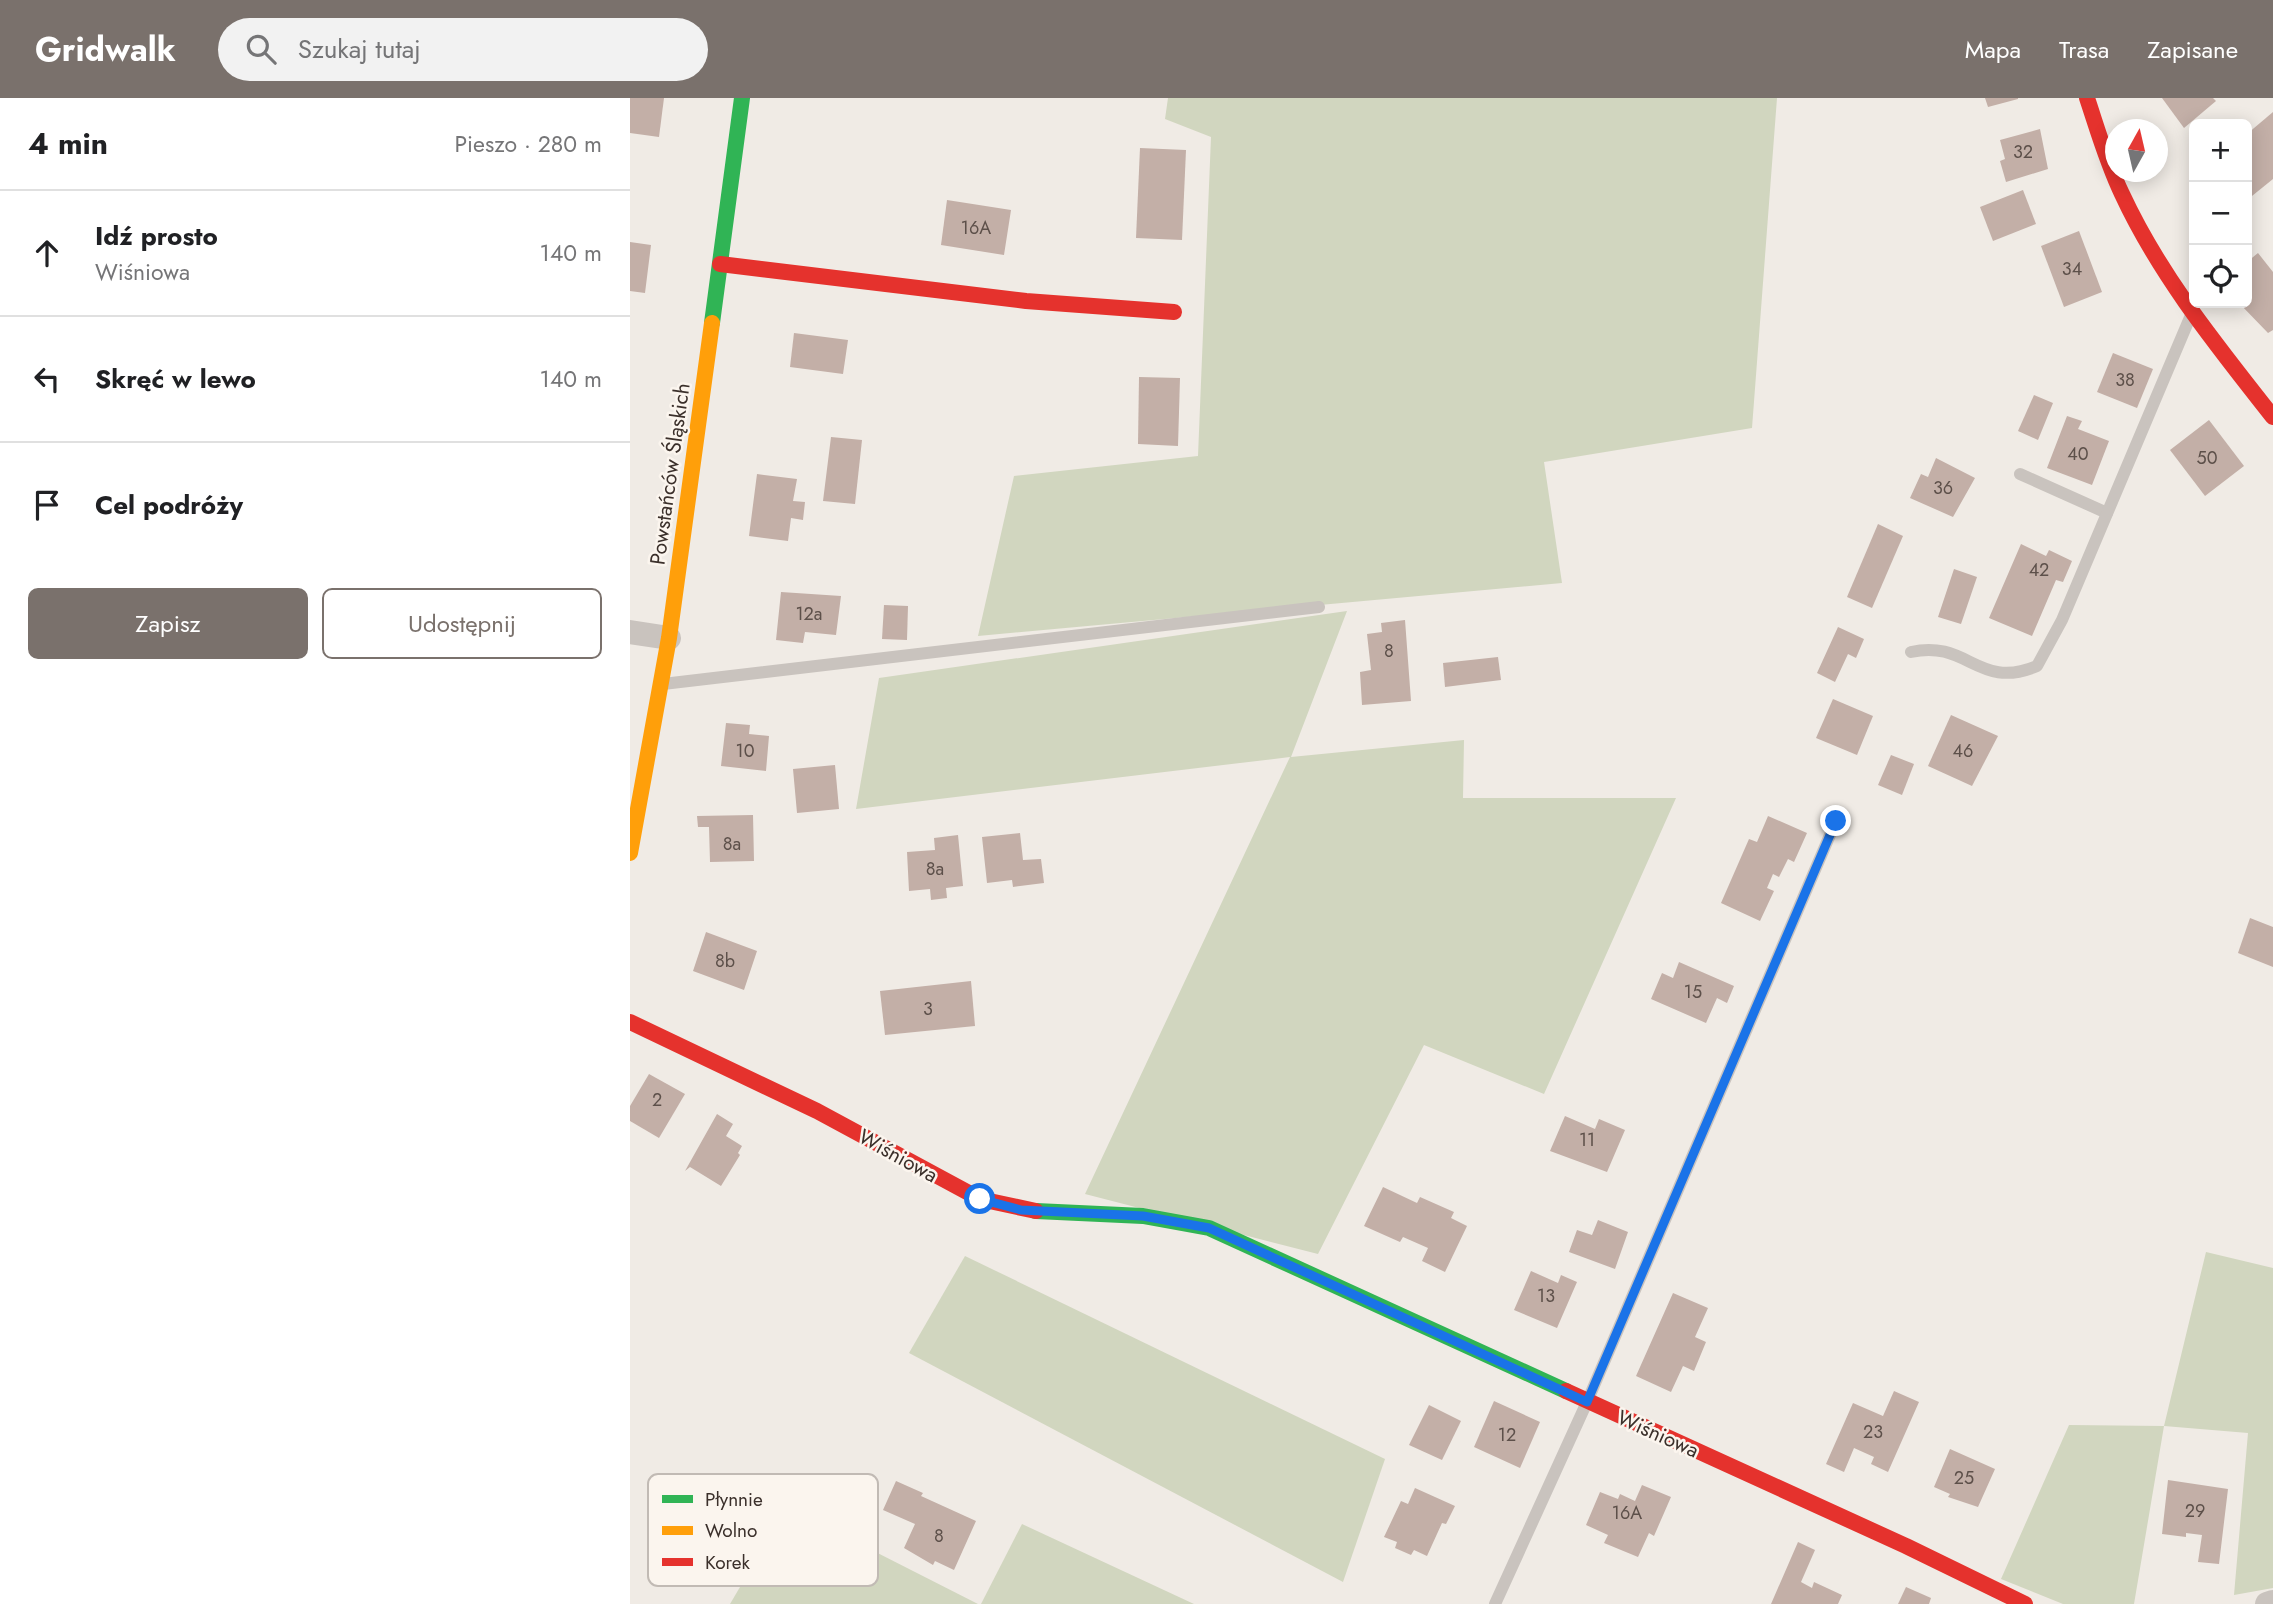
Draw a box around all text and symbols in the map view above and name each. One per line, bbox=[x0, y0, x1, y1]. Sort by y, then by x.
search box bbox=[218, 18, 708, 81]
text: Gridwalk bbox=[35, 26, 176, 73]
icon: search bbox=[242, 30, 280, 68]
text: Szukaj tutaj bbox=[298, 30, 421, 68]
text: Mapa bbox=[1965, 32, 2021, 67]
text: Trasa bbox=[2059, 32, 2109, 67]
text: Zapisane bbox=[2147, 32, 2238, 67]
north arrow bbox=[2105, 119, 2168, 182]
map controls bbox=[2189, 119, 2252, 308]
button: + bbox=[2189, 119, 2252, 182]
text: 4 min bbox=[28, 122, 108, 165]
text: Pieszo · 280 m bbox=[455, 127, 602, 161]
house number: 32 bbox=[2013, 139, 2033, 165]
button: − bbox=[2189, 182, 2252, 245]
house number: 16A bbox=[961, 215, 991, 241]
text: Idź prosto bbox=[95, 217, 218, 255]
icon: ahead bbox=[28, 234, 66, 272]
text: 140 m bbox=[540, 236, 602, 270]
button: locate bbox=[2189, 245, 2252, 308]
text: Wiśniowa bbox=[95, 255, 190, 289]
house number: 34 bbox=[2062, 256, 2082, 282]
icon: left bbox=[28, 360, 66, 398]
text: Skręć w lewo bbox=[95, 360, 256, 398]
text: 140 m bbox=[540, 362, 602, 396]
house number: 38 bbox=[2115, 367, 2135, 393]
street label: Powstańców Śląskich bbox=[642, 381, 698, 567]
house number: 40 bbox=[2067, 441, 2089, 467]
house number: 50 bbox=[2197, 445, 2218, 471]
house number: 36 bbox=[1933, 475, 1953, 501]
icon: arrive bbox=[28, 486, 66, 524]
text: Cel podróży bbox=[95, 486, 243, 524]
house number: 42 bbox=[2029, 557, 2049, 583]
button: Zapisz bbox=[28, 588, 308, 659]
button: Udostępnij bbox=[322, 588, 602, 659]
house number: 12a bbox=[796, 601, 823, 627]
house number: 8 bbox=[1384, 638, 1394, 664]
house number: 10 bbox=[736, 738, 755, 764]
house number: 46 bbox=[1953, 738, 1973, 764]
route end bbox=[1820, 805, 1851, 836]
house number: 8a bbox=[723, 831, 741, 857]
house number: 8a bbox=[926, 856, 944, 882]
house number: 8b bbox=[715, 948, 735, 974]
house number: 15 bbox=[1684, 979, 1702, 1005]
house number: 3 bbox=[923, 996, 933, 1022]
house number: 2 bbox=[652, 1087, 662, 1113]
street label: Wiśniowa bbox=[853, 1122, 943, 1190]
house number: 11 bbox=[1579, 1127, 1595, 1153]
route start bbox=[964, 1183, 995, 1214]
house number: 13 bbox=[1537, 1283, 1555, 1309]
street label: Wiśniowa bbox=[1612, 1403, 1704, 1465]
house number: 23 bbox=[1863, 1419, 1883, 1445]
house number: 12 bbox=[1498, 1422, 1516, 1448]
house number: 25 bbox=[1954, 1465, 1974, 1491]
legend bbox=[648, 1474, 878, 1586]
text: Płynnie bbox=[705, 1486, 763, 1513]
house number: 29 bbox=[2185, 1498, 2205, 1524]
house number: 16A bbox=[1612, 1500, 1642, 1526]
text: Wolno bbox=[705, 1517, 757, 1544]
house number: 8 bbox=[934, 1523, 944, 1549]
text: Korek bbox=[705, 1549, 751, 1576]

